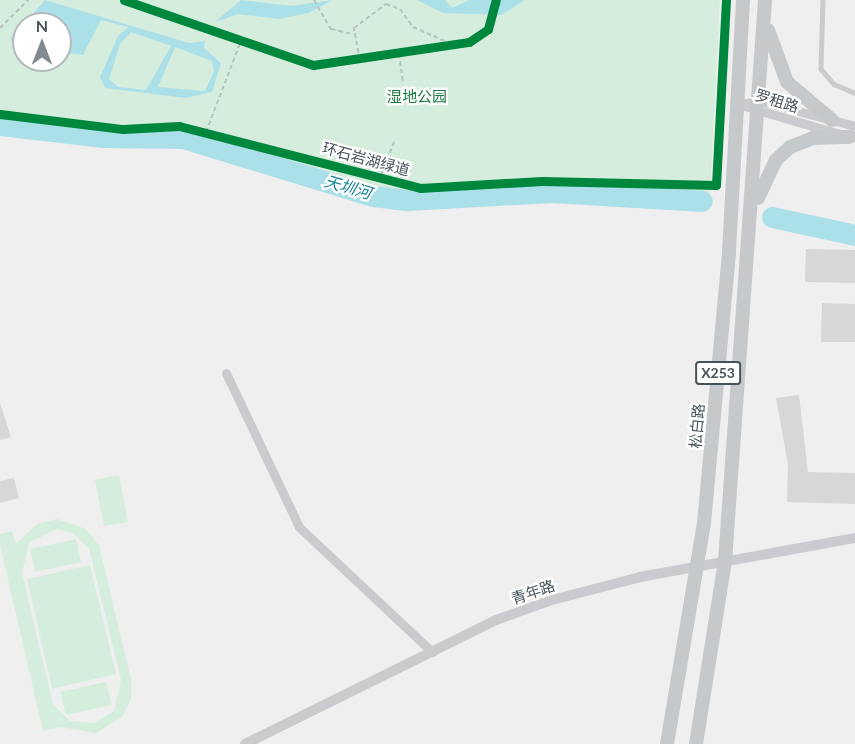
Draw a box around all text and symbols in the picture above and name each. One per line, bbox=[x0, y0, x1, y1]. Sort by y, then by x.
north arrow bbox=[12, 12, 72, 72]
text: N bbox=[36, 16, 48, 35]
street label: 罗租路 bbox=[753, 86, 801, 116]
park label: 湿地公园 bbox=[387, 88, 447, 106]
street label: 环石岩湖绿道 bbox=[320, 139, 412, 179]
water label: 天圳河 bbox=[322, 171, 374, 203]
road number: X253 bbox=[694, 362, 742, 384]
street label: 松白路 bbox=[686, 403, 708, 449]
street label: 青年路 bbox=[509, 576, 557, 608]

